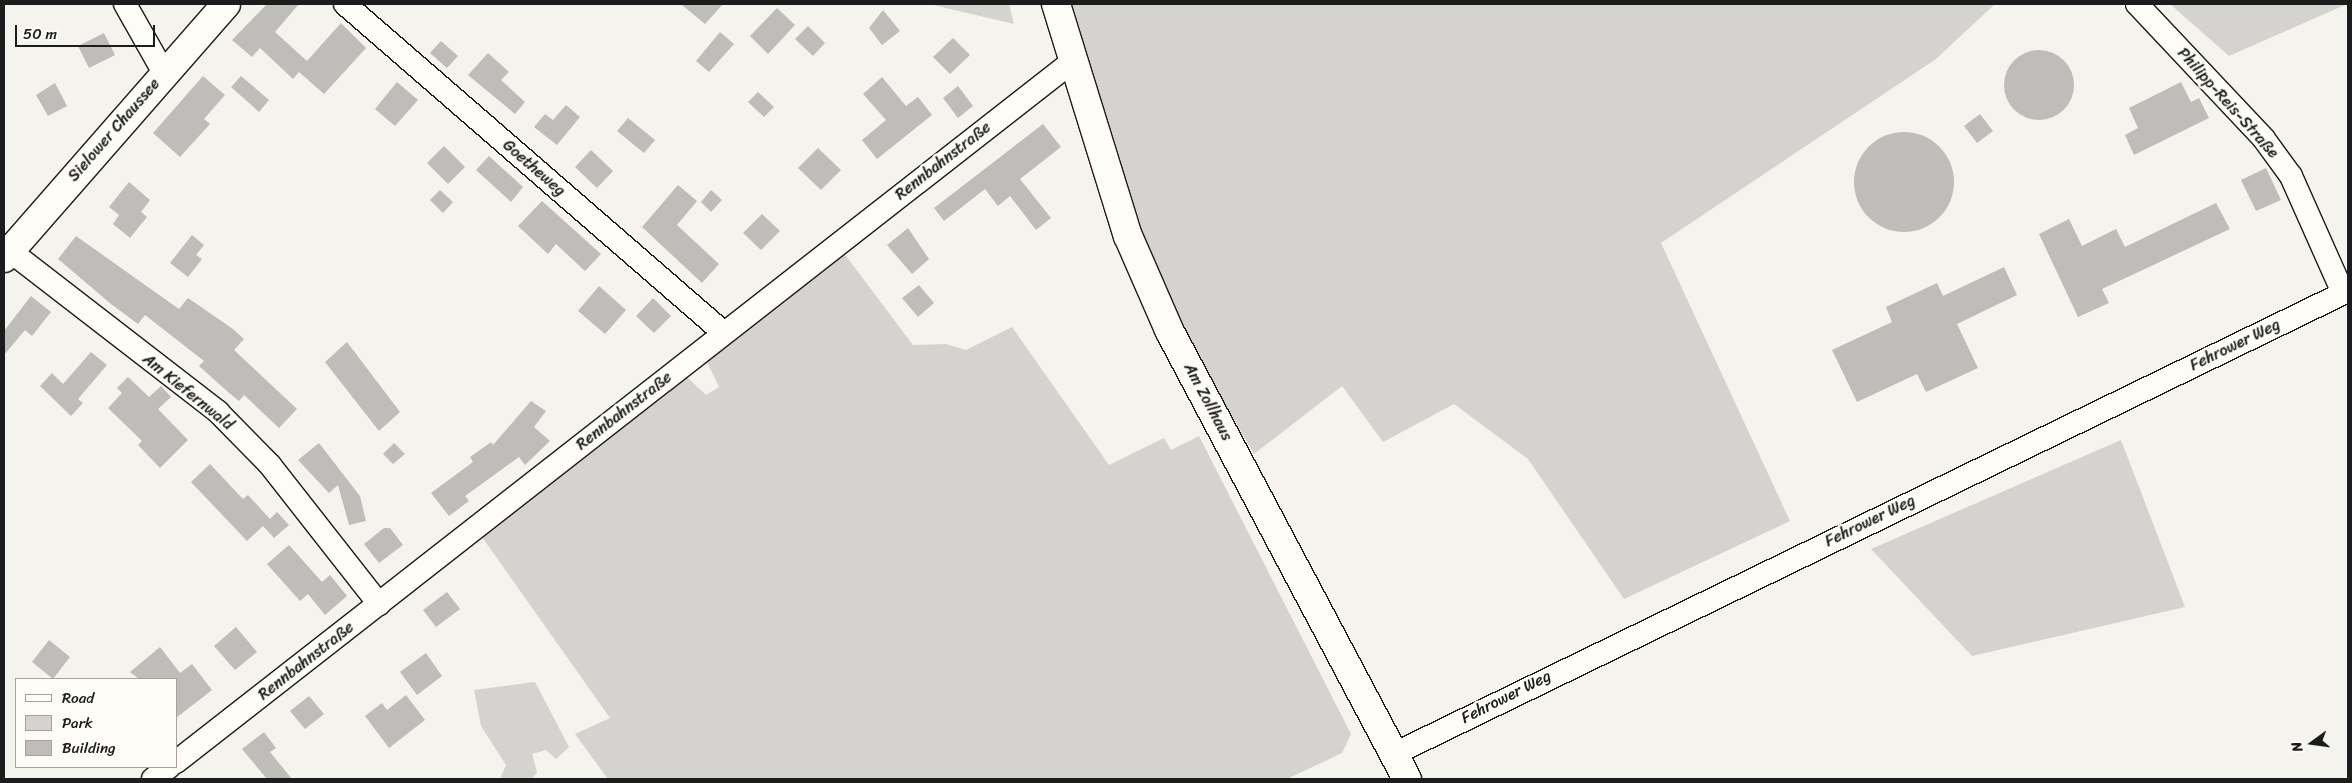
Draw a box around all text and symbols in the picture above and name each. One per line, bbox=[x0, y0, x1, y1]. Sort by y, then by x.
scale bar bbox=[18, 15, 158, 47]
text: 50 m bbox=[23, 21, 57, 47]
street label: Philipp-Reis-Straße bbox=[2173, 44, 2283, 162]
street label: Sielower Chaussee bbox=[64, 75, 164, 185]
street label: Rennbahnstraße bbox=[891, 118, 995, 204]
street label: Goetheweg bbox=[499, 136, 569, 200]
street label: Fehrower Weg bbox=[2187, 315, 2283, 375]
street label: Am Kiefernwald bbox=[139, 349, 237, 435]
street label: Am Zollhaus bbox=[1180, 360, 1236, 444]
street label: Rennbahnstraße bbox=[572, 368, 676, 454]
street label: Fehrower Weg bbox=[1822, 491, 1918, 551]
street label: Rennbahnstraße bbox=[254, 618, 358, 704]
street label: Fehrower Weg bbox=[1458, 666, 1554, 728]
legend bbox=[15, 678, 178, 768]
text: Road bbox=[62, 685, 94, 711]
text: Park bbox=[62, 710, 93, 736]
north arrow bbox=[2287, 718, 2337, 768]
text: Building bbox=[62, 735, 116, 761]
text: N bbox=[2284, 739, 2310, 754]

